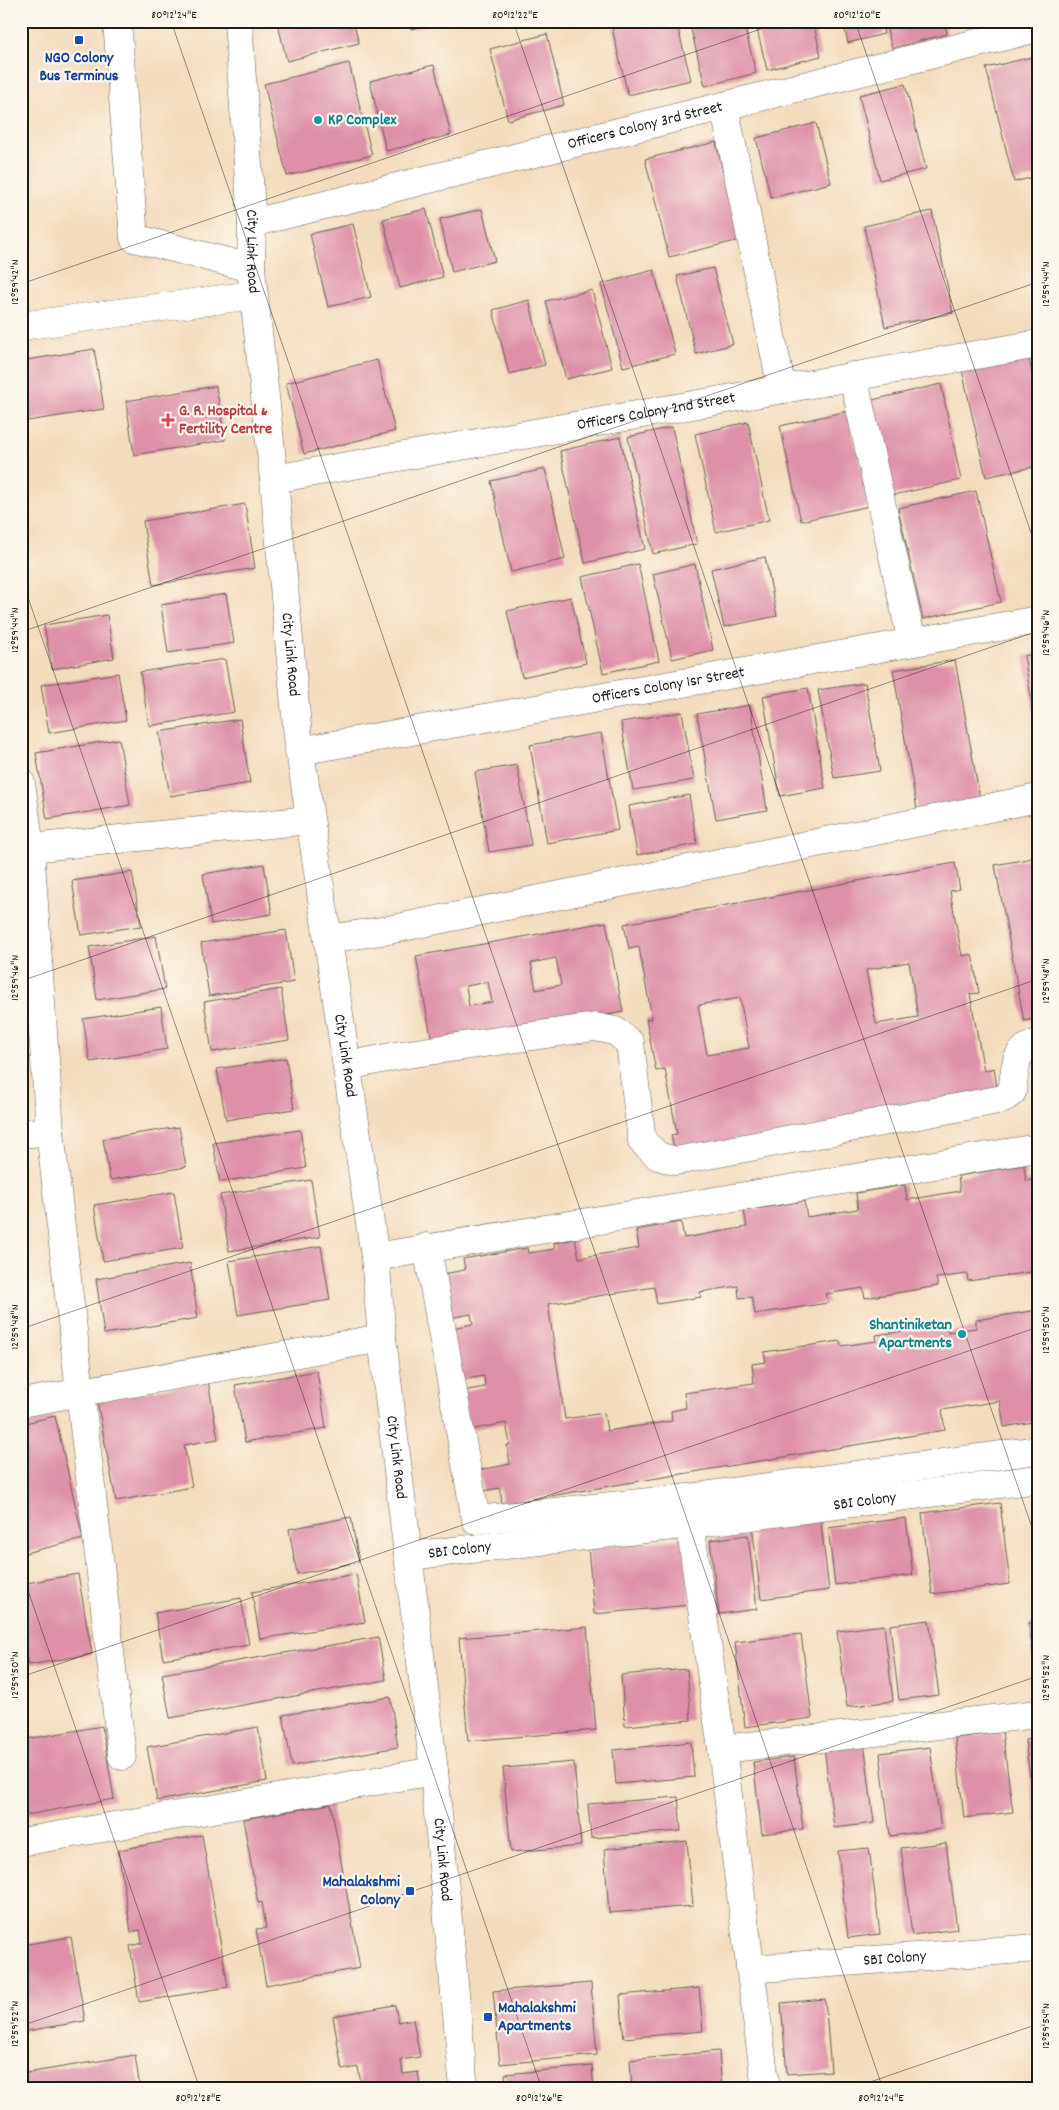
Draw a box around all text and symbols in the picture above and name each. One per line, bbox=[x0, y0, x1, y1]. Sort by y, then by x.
text: 80°12'24"E bbox=[151, 7, 197, 24]
text: 80°12'22"E bbox=[492, 7, 538, 24]
text: 80°12'20"E bbox=[834, 7, 881, 24]
marker: NGO Colony Bus Terminus bbox=[73, 34, 85, 46]
place label: NGO Colony Bus Terminus bbox=[39, 47, 119, 88]
street label: Officers Colony 3rd Street bbox=[565, 95, 725, 156]
place label: KP Complex bbox=[328, 109, 397, 132]
marker: KP Complex bbox=[312, 114, 324, 126]
street label: City Link Road bbox=[239, 209, 265, 295]
text: 12°59'42"N bbox=[7, 259, 24, 305]
text: 12°59'44"N bbox=[1038, 261, 1055, 307]
street label: Officers Colony 2nd Street bbox=[575, 386, 737, 437]
place label: G. R. Hospital & Fertility Centre bbox=[179, 400, 272, 441]
marker: G. R. Hospital & Fertility Centre bbox=[161, 413, 175, 427]
text: 12°59'44"N bbox=[7, 607, 24, 653]
text: 12°59'46"N bbox=[1038, 610, 1055, 656]
street label: City Link Road bbox=[275, 612, 306, 697]
street label: Officers Colony 1sr Street bbox=[590, 661, 746, 710]
text: 12°59'46"N bbox=[7, 955, 24, 1001]
text: 12°59'48"N bbox=[1038, 958, 1055, 1004]
street label: City Link Road bbox=[328, 1012, 363, 1099]
text: 12°59'48"N bbox=[7, 1304, 24, 1350]
text: 12°59'50"N bbox=[1038, 1306, 1055, 1354]
place label: Shantiniketan Apartments bbox=[869, 1314, 952, 1355]
marker: Shantiniketan Apartments bbox=[956, 1328, 968, 1340]
street label: City Link Road bbox=[380, 1414, 413, 1500]
street label: SBI Colony bbox=[832, 1486, 898, 1517]
street label: SBI Colony bbox=[427, 1535, 493, 1565]
text: 12°59'50"N bbox=[7, 1651, 24, 1699]
text: 12°59'52"N bbox=[1038, 1655, 1055, 1701]
street label: City Link Road bbox=[427, 1817, 458, 1903]
place label: Mahalakshmi Colony bbox=[322, 1871, 402, 1912]
marker: Mahalakshmi Colony bbox=[404, 1885, 416, 1897]
street label: SBI Colony bbox=[862, 1945, 927, 1972]
place label: Mahalakshmi Apartments bbox=[498, 1997, 576, 2038]
text: 12°59'52"N bbox=[7, 2001, 24, 2047]
text: 12°59'54"N bbox=[1038, 2003, 1055, 2049]
marker: Mahalakshmi Apartments bbox=[482, 2011, 494, 2023]
text: 80°12'28"E bbox=[175, 2090, 221, 2107]
text: 80°12'26"E bbox=[516, 2090, 563, 2107]
text: 80°12'24"E bbox=[858, 2090, 904, 2107]

